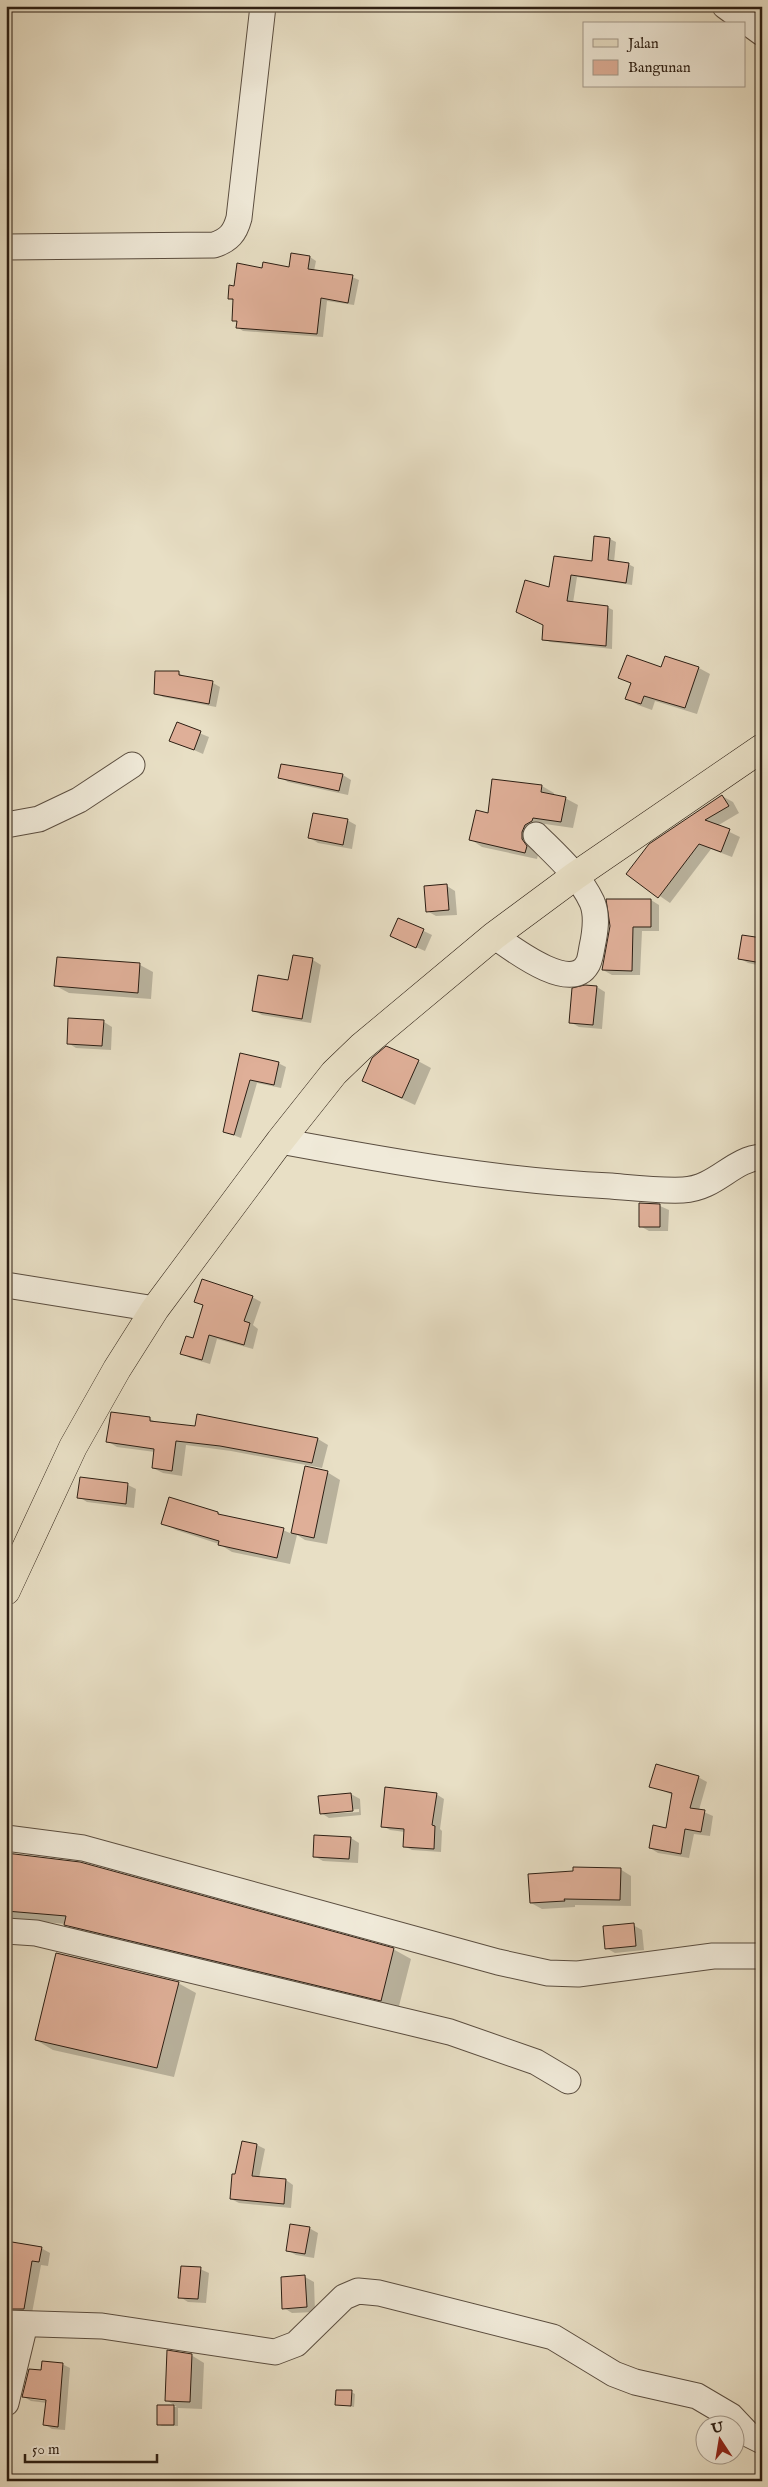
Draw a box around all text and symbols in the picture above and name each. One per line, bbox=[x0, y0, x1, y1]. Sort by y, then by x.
legend bbox=[583, 22, 746, 88]
text: Jalan bbox=[626, 34, 659, 53]
text: Bangunan bbox=[628, 58, 691, 77]
north arrow bbox=[696, 2414, 746, 2464]
text: U bbox=[709, 2418, 726, 2439]
scale bar bbox=[25, 2432, 158, 2464]
text: 50 m bbox=[32, 2440, 60, 2459]

